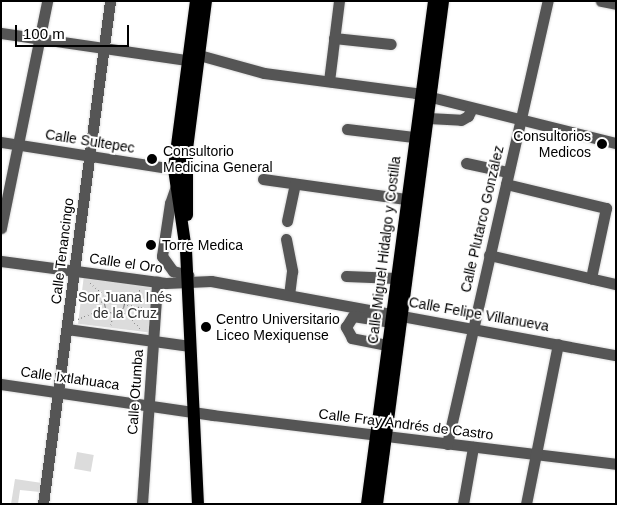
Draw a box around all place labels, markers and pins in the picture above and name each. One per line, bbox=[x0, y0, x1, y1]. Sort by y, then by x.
place label: Consultorios Medicos bbox=[513, 128, 591, 160]
marker: Consultorios Medicos bbox=[595, 137, 609, 151]
place label: Consultorio Medicina General bbox=[163, 143, 273, 176]
marker: Consultorio Medicina General bbox=[145, 152, 159, 166]
place label: Torre Medica bbox=[162, 237, 243, 253]
marker: Torre Medica bbox=[144, 238, 158, 252]
place label: Centro Universitario Liceo Mexiquense bbox=[216, 311, 340, 344]
marker: Centro Universitario Liceo Mexiquense bbox=[200, 321, 212, 333]

